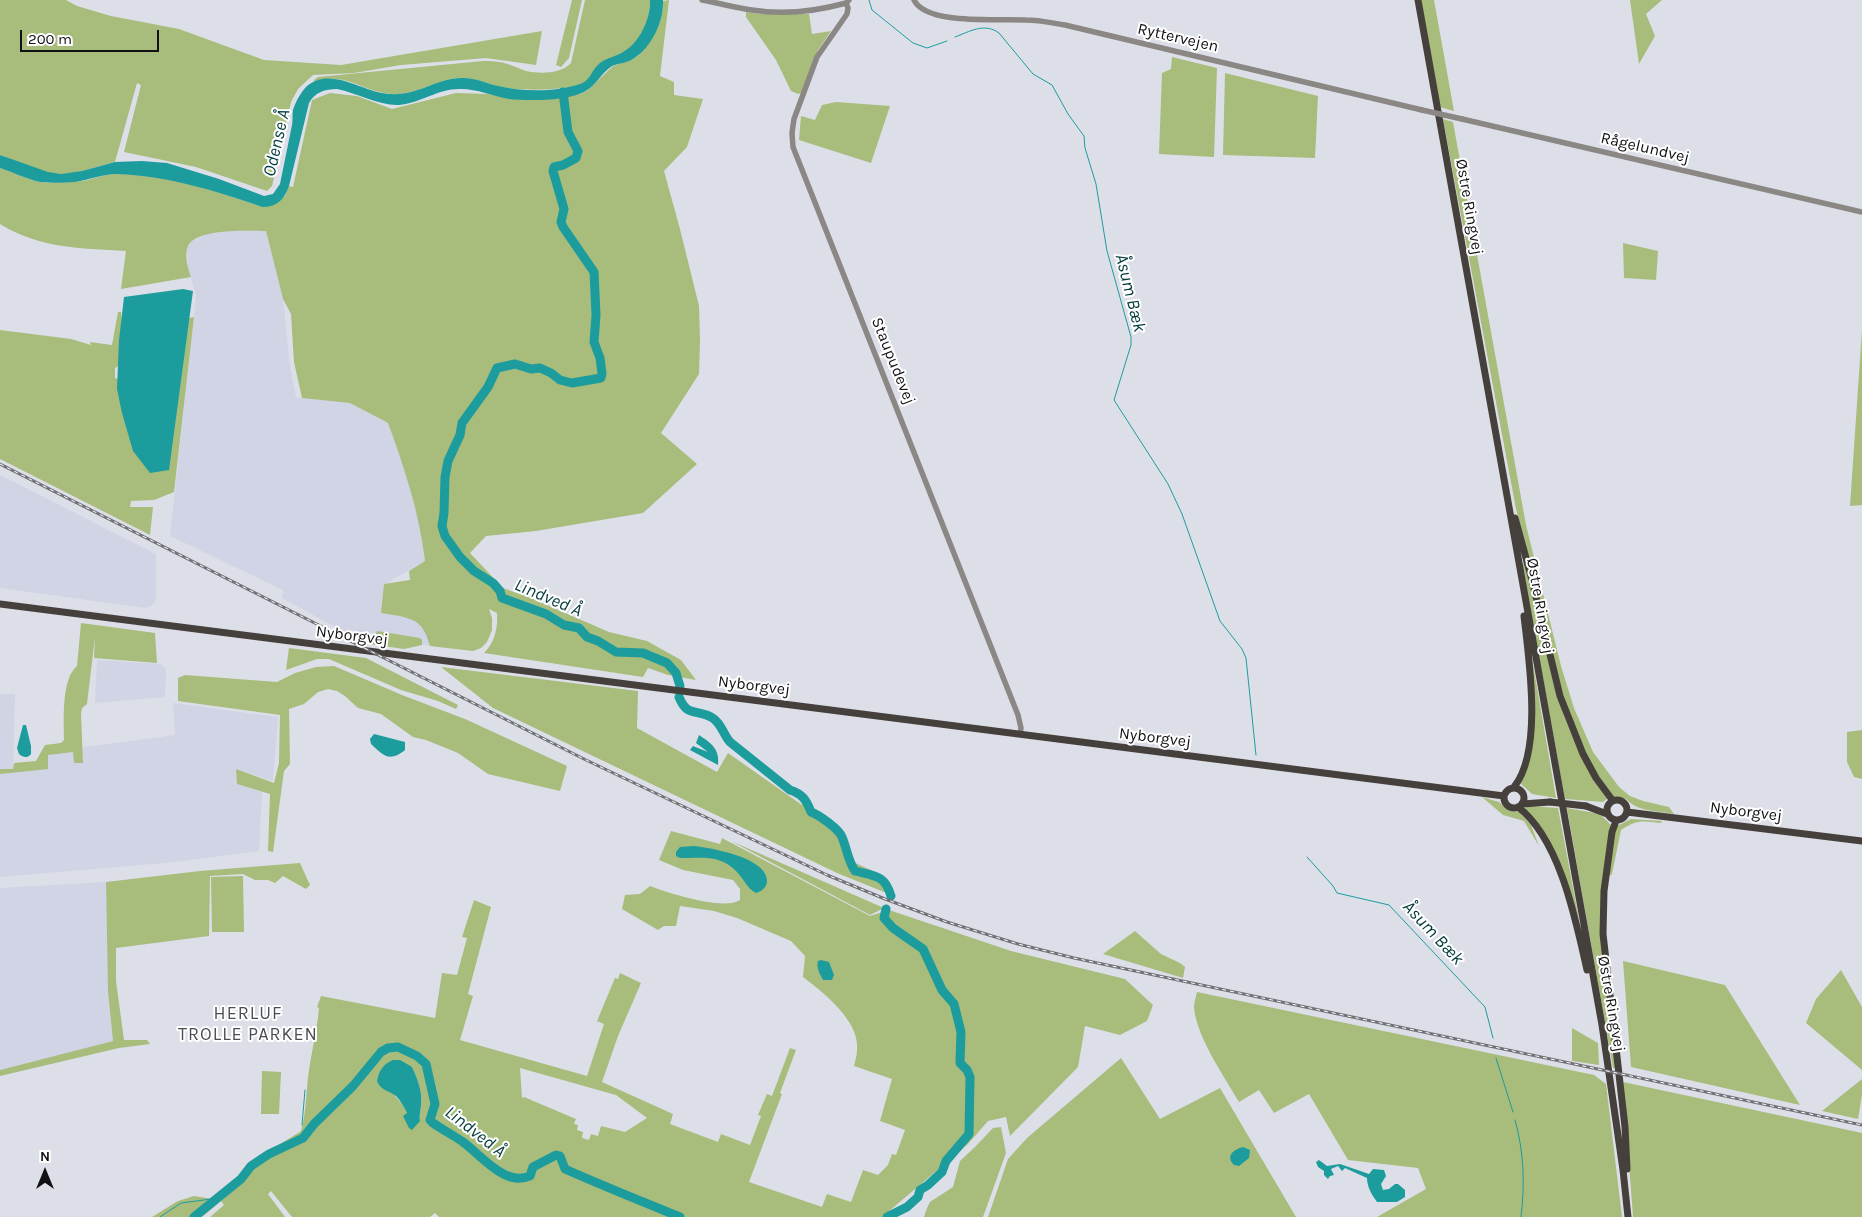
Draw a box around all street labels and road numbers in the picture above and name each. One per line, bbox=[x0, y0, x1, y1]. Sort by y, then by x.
street label: Ryttervejen bbox=[1136, 19, 1220, 57]
street label: Rågelundvej bbox=[1599, 128, 1691, 168]
street label: Østre Ringvej bbox=[1451, 158, 1487, 256]
street label: Staupudevej bbox=[867, 315, 919, 407]
street label: Østre Ringvej bbox=[1522, 557, 1558, 655]
street label: Nyborgvej bbox=[315, 622, 389, 650]
street label: Nyborgvej bbox=[717, 672, 791, 700]
street label: Nyborgvej bbox=[1118, 724, 1192, 752]
street label: Nyborgvej bbox=[1709, 798, 1783, 826]
street label: Østre Ringvej bbox=[1593, 955, 1629, 1053]

